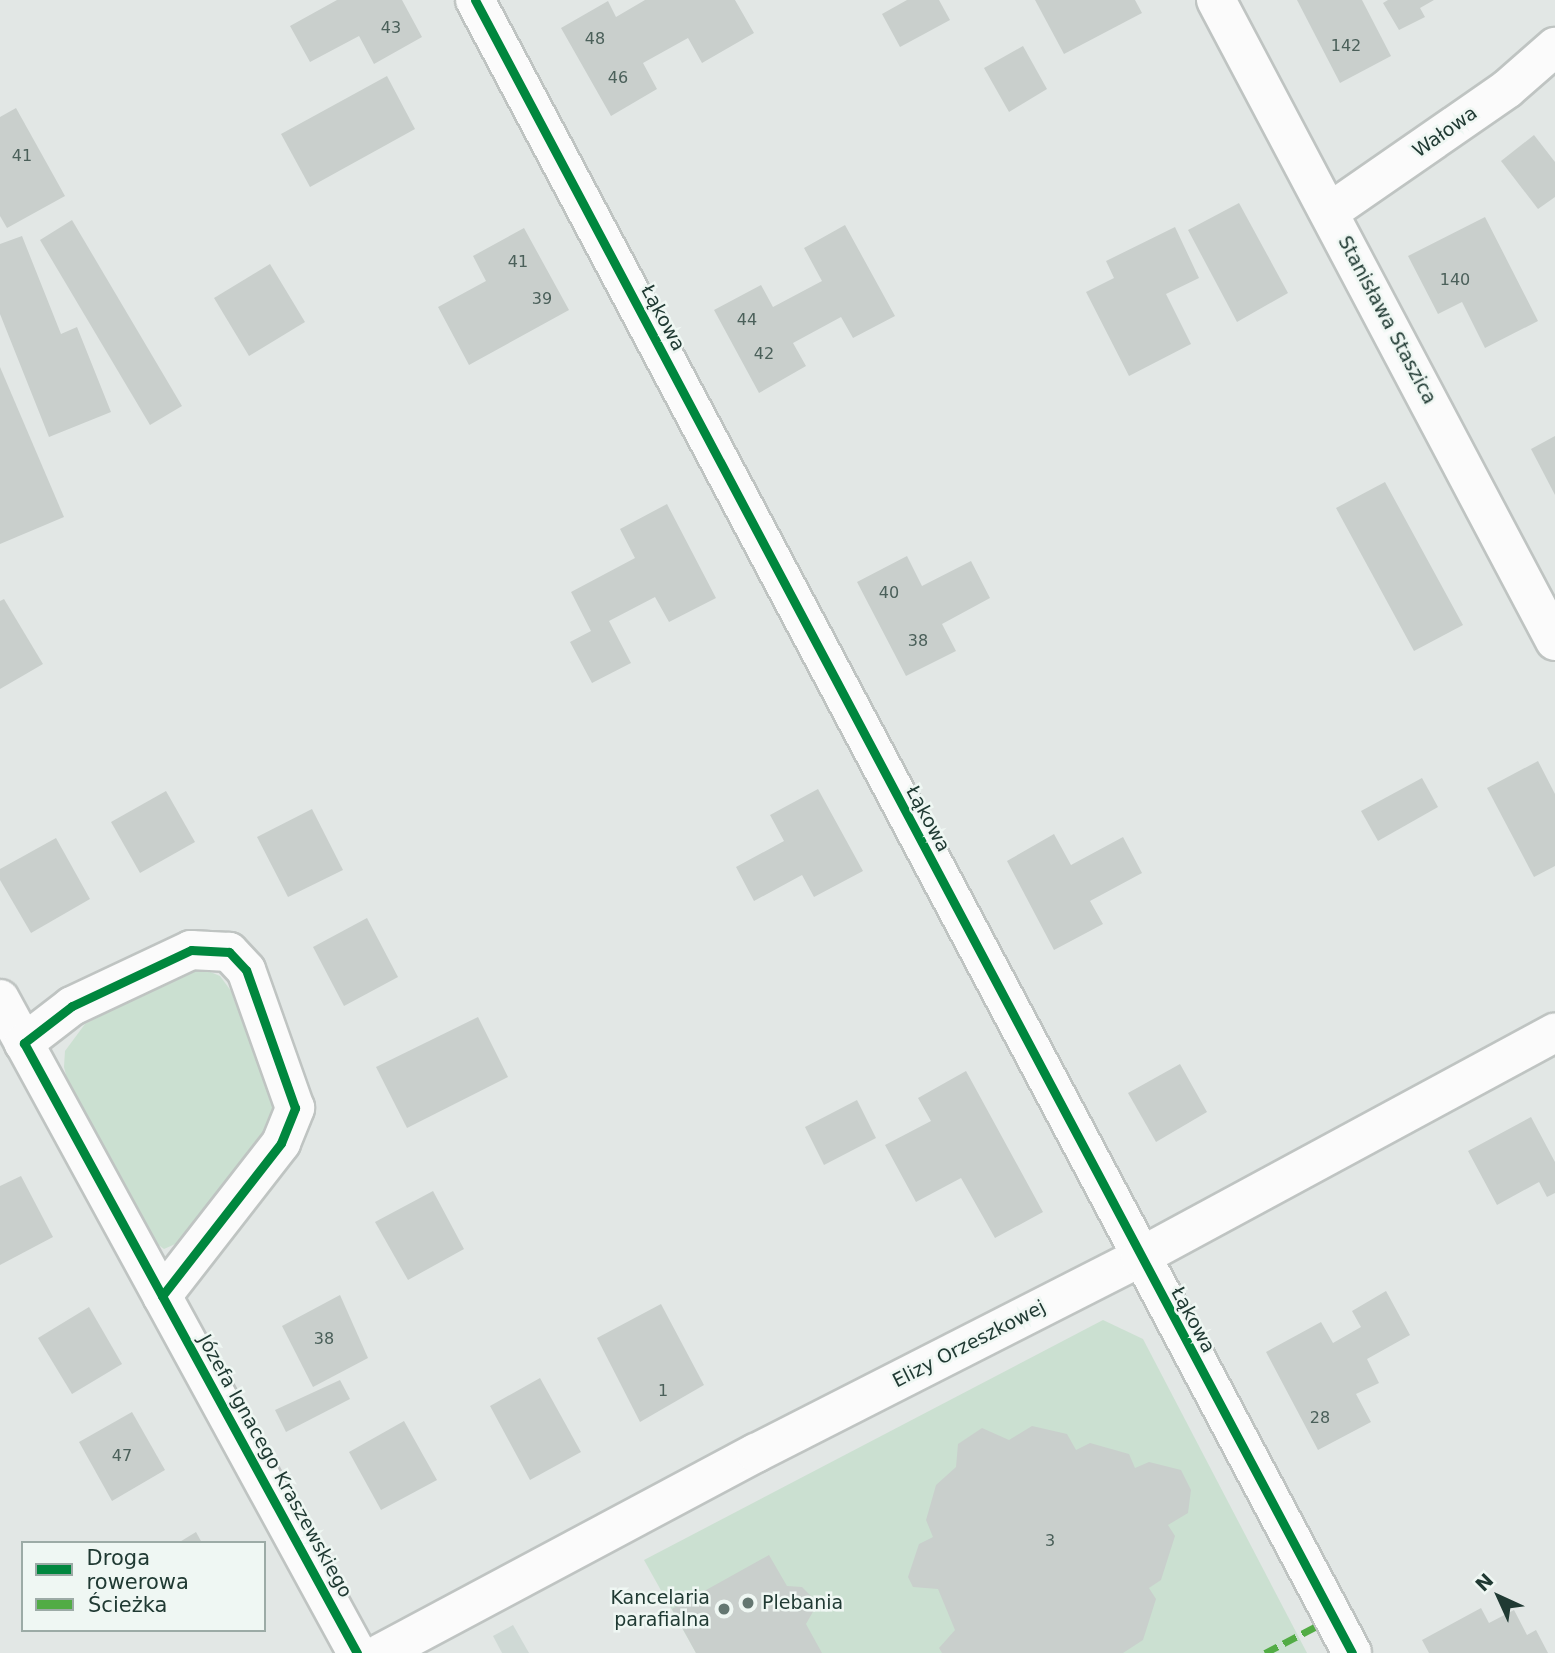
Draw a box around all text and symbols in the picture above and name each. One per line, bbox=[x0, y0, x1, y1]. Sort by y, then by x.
house number: 43 bbox=[381, 18, 401, 38]
house number: 48 bbox=[585, 29, 605, 49]
house number: 142 bbox=[1331, 36, 1361, 56]
house number: 46 bbox=[608, 68, 628, 88]
street label: Wałowa bbox=[1408, 102, 1482, 162]
house number: 41 bbox=[12, 146, 32, 166]
street label: Stanisława Staszica bbox=[1333, 232, 1441, 408]
house number: 41 bbox=[508, 252, 528, 272]
house number: 140 bbox=[1440, 270, 1470, 290]
street label: Łąkowa bbox=[636, 281, 690, 355]
house number: 39 bbox=[532, 289, 552, 309]
house number: 44 bbox=[737, 310, 757, 330]
house number: 42 bbox=[754, 344, 774, 364]
house number: 40 bbox=[879, 583, 899, 603]
house number: 38 bbox=[908, 631, 928, 651]
street label: Łąkowa bbox=[901, 782, 955, 856]
street label: Łąkowa bbox=[1166, 1283, 1220, 1357]
street label: Elizy Orzeszkowej bbox=[889, 1296, 1049, 1392]
house number: 38 bbox=[314, 1329, 334, 1349]
street label: Józefa Ignacego Kraszewskiego bbox=[193, 1331, 357, 1601]
house number: 1 bbox=[658, 1381, 668, 1401]
house number: 28 bbox=[1310, 1408, 1330, 1428]
house number: 47 bbox=[112, 1446, 132, 1466]
house number: 3 bbox=[1045, 1531, 1055, 1551]
legend bbox=[21, 1541, 266, 1632]
text: Droga rowerowa bbox=[87, 1546, 189, 1594]
north arrow bbox=[1464, 1562, 1534, 1632]
text: N bbox=[1471, 1569, 1498, 1596]
place label: Kancelaria parafialna bbox=[610, 1587, 710, 1631]
place label: Plebania bbox=[762, 1592, 843, 1614]
text: Ścieżka bbox=[88, 1593, 167, 1617]
marker: Plebania bbox=[740, 1595, 756, 1611]
marker: Kancelaria parafialna bbox=[716, 1601, 732, 1617]

